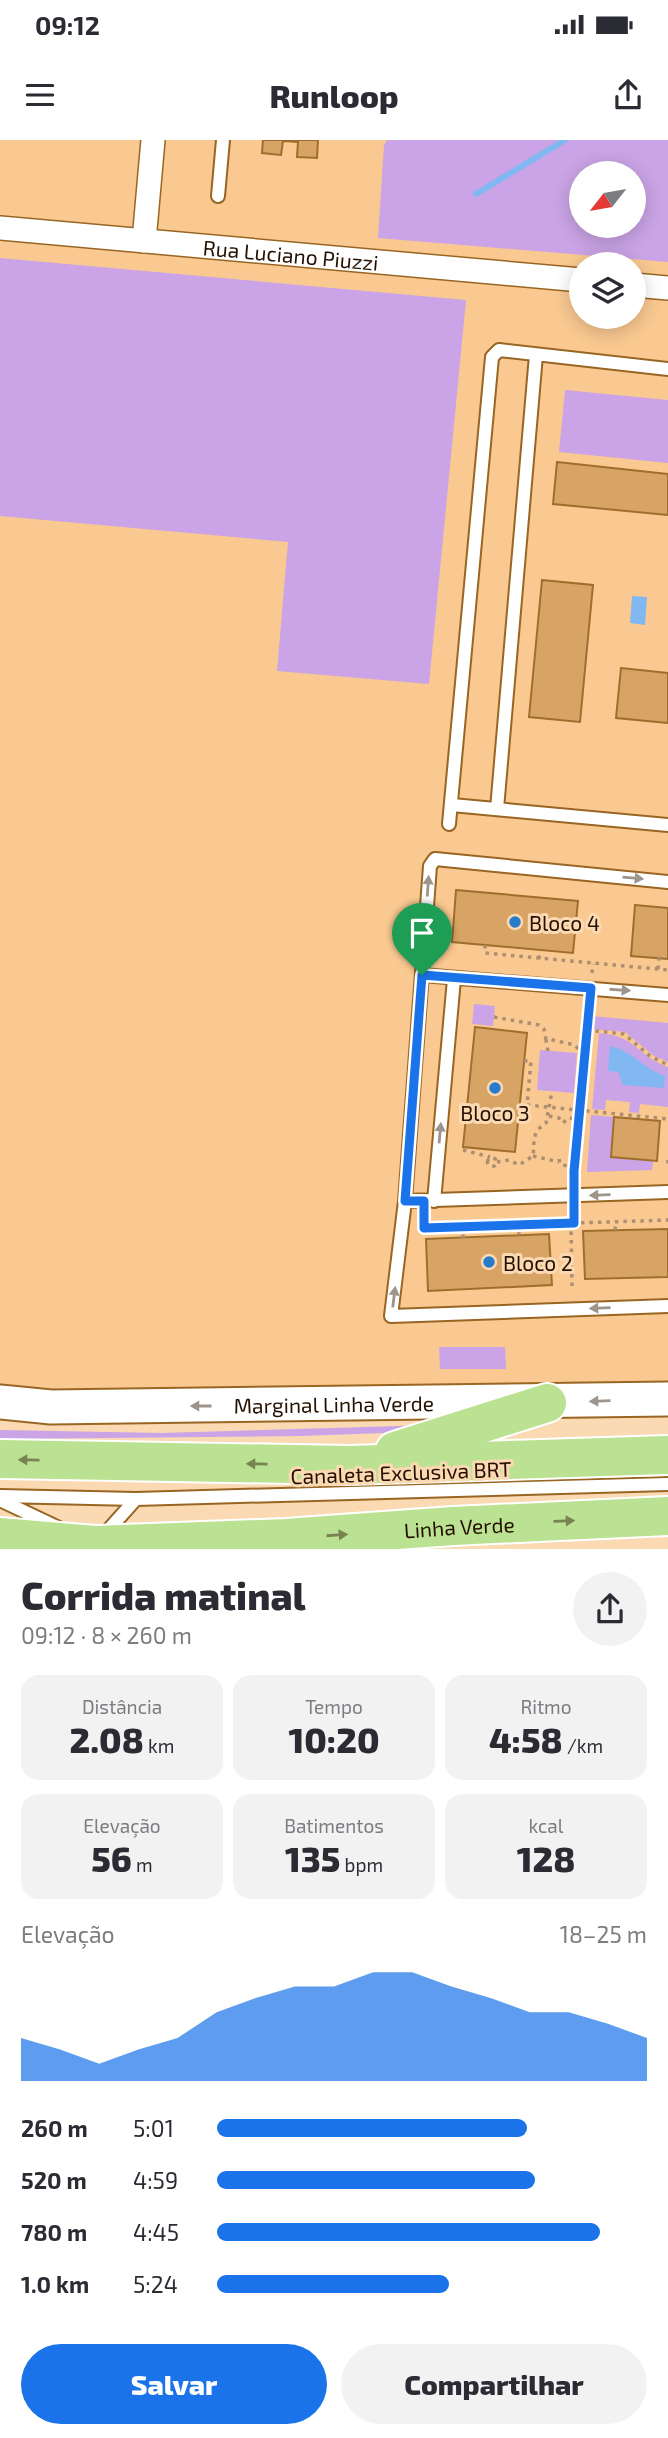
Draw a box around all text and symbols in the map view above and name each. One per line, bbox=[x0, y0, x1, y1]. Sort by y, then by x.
text: 09:12 bbox=[35, 9, 100, 40]
icon: menu bbox=[21, 76, 59, 114]
text: Runloop bbox=[269, 76, 399, 114]
icon: share bbox=[609, 76, 647, 114]
north arrow bbox=[569, 161, 646, 238]
map controls bbox=[569, 161, 646, 329]
street label: Rua Luciano Piuzzi bbox=[202, 234, 380, 274]
button: layers bbox=[569, 252, 646, 329]
one-way arrow bbox=[622, 873, 644, 884]
one-way arrow bbox=[423, 875, 434, 897]
pin bbox=[392, 903, 452, 975]
place label: Bloco 4 bbox=[529, 910, 600, 935]
icon: arrive bbox=[403, 914, 441, 952]
marker: Bloco 4 bbox=[507, 914, 523, 930]
one-way arrow bbox=[609, 985, 631, 996]
marker: Bloco 3 bbox=[487, 1080, 503, 1096]
place label: Bloco 3 bbox=[460, 1100, 530, 1125]
one-way arrow bbox=[435, 1122, 446, 1144]
one-way arrow bbox=[589, 1189, 611, 1200]
place label: Bloco 2 bbox=[503, 1250, 573, 1275]
marker: Bloco 2 bbox=[481, 1254, 497, 1270]
one-way arrow bbox=[388, 1286, 399, 1308]
one-way arrow bbox=[589, 1303, 611, 1314]
street label: Marginal Linha Verde bbox=[233, 1390, 434, 1417]
one-way arrow bbox=[589, 1396, 611, 1407]
one-way arrow bbox=[190, 1400, 212, 1412]
one-way arrow bbox=[18, 1454, 40, 1466]
street label: Canaleta Exclusiva BRT bbox=[290, 1456, 512, 1488]
one-way arrow bbox=[246, 1458, 268, 1469]
street label: Linha Verde bbox=[403, 1511, 515, 1542]
one-way arrow bbox=[553, 1515, 575, 1526]
one-way arrow bbox=[326, 1529, 348, 1540]
text: Corrida matinal bbox=[21, 1572, 306, 1618]
button: share bbox=[573, 1572, 647, 1646]
text: 09:12 · 8 × 260 m bbox=[21, 1621, 192, 1649]
text: Distância bbox=[82, 1695, 162, 1718]
text: Tempo bbox=[305, 1695, 363, 1718]
text: Ritmo bbox=[520, 1695, 572, 1718]
text: 2.08 bbox=[70, 1718, 144, 1760]
text: 10:20 bbox=[288, 1718, 380, 1760]
text: 4:58 bbox=[489, 1718, 563, 1760]
text: km bbox=[144, 1734, 174, 1757]
text: /km bbox=[563, 1734, 603, 1757]
text: Elevação bbox=[83, 1814, 161, 1837]
text: Batimentos bbox=[284, 1814, 384, 1837]
text: kcal bbox=[529, 1814, 563, 1837]
text: 56 bbox=[91, 1837, 132, 1879]
text: 135 bbox=[285, 1837, 340, 1879]
text: 128 bbox=[517, 1837, 575, 1879]
text: m bbox=[132, 1853, 153, 1876]
text: bpm bbox=[340, 1853, 383, 1876]
text: Elevação bbox=[21, 1920, 115, 1948]
text: 18–25 m bbox=[560, 1920, 647, 1948]
text: 260 m bbox=[21, 2114, 88, 2142]
text: 5:01 bbox=[133, 2114, 174, 2142]
text: 520 m bbox=[21, 2166, 87, 2194]
text: 4:59 bbox=[133, 2166, 178, 2194]
text: 780 m bbox=[21, 2218, 87, 2246]
text: 4:45 bbox=[133, 2218, 179, 2246]
text: 1.0 km bbox=[21, 2270, 89, 2298]
text: 5:24 bbox=[133, 2270, 178, 2298]
button: Salvar bbox=[21, 2344, 327, 2424]
button: Compartilhar bbox=[341, 2344, 647, 2424]

